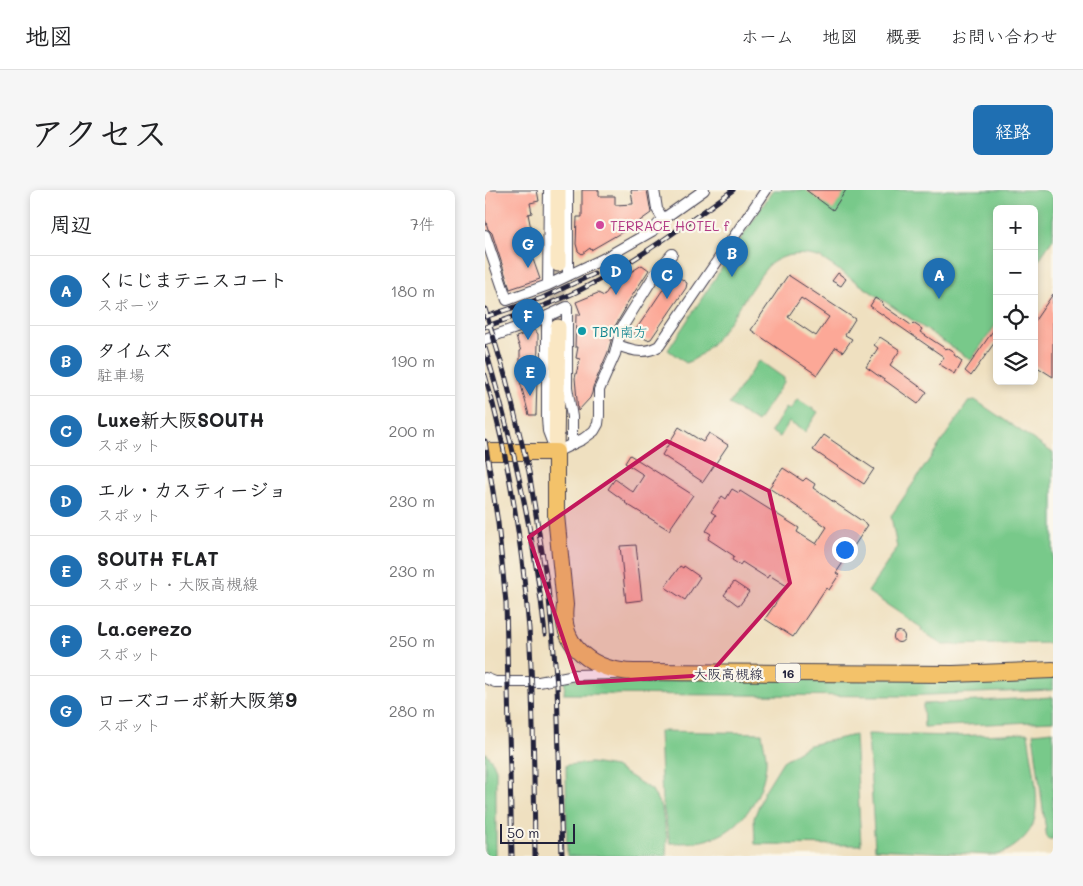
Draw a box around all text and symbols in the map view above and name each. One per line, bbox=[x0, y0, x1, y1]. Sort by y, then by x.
text: 地図 bbox=[25, 20, 73, 51]
text: ホーム bbox=[741, 24, 794, 48]
text: 地図 bbox=[822, 24, 858, 48]
text: 概要 bbox=[886, 24, 922, 48]
text: お問い合わせ bbox=[950, 24, 1058, 48]
button: 経路 bbox=[973, 105, 1053, 155]
text: アクセス bbox=[30, 109, 168, 155]
map controls bbox=[993, 205, 1038, 385]
button: + bbox=[993, 205, 1038, 250]
text: 周辺 bbox=[50, 210, 92, 237]
text: 7件 bbox=[410, 213, 435, 234]
place label: TERRACE HOTEL f bbox=[610, 216, 730, 235]
marker: TERRACE HOTEL f bbox=[594, 219, 606, 231]
pin: G bbox=[512, 227, 544, 268]
pin: B bbox=[716, 236, 748, 277]
button: − bbox=[993, 250, 1038, 295]
pin: D bbox=[600, 254, 632, 295]
pin: C bbox=[651, 258, 683, 299]
pin: A bbox=[923, 258, 955, 299]
text: くにじまテニスコート bbox=[97, 267, 287, 292]
text: A bbox=[60, 280, 72, 301]
text: 180 m bbox=[390, 280, 435, 301]
text: スポーツ bbox=[97, 294, 161, 315]
button: locate bbox=[993, 295, 1038, 340]
pin: F bbox=[512, 299, 544, 340]
place label: TBM南方 bbox=[592, 322, 648, 341]
marker: TBM南方 bbox=[576, 325, 588, 337]
text: タイムズ bbox=[97, 337, 171, 362]
button: layers bbox=[993, 340, 1038, 385]
text: B bbox=[61, 350, 71, 371]
text: 190 m bbox=[391, 350, 435, 371]
pin: E bbox=[514, 355, 546, 396]
text: 駐車場 bbox=[97, 364, 145, 385]
text: Luxe新大阪SOUTH bbox=[97, 407, 264, 432]
text: C bbox=[60, 420, 72, 441]
text: 200 m bbox=[388, 420, 435, 441]
text: スポット bbox=[97, 434, 161, 455]
text: エル・カスティージョ bbox=[97, 477, 287, 502]
text: D bbox=[60, 490, 72, 511]
text: 230 m bbox=[389, 490, 435, 511]
text: スポット bbox=[97, 504, 161, 525]
your location bbox=[832, 537, 858, 563]
text: SOUTH FLAT bbox=[97, 546, 219, 571]
text: E bbox=[61, 560, 71, 581]
text: 230 m bbox=[389, 560, 435, 581]
text: スポット · 大阪高槻線 bbox=[97, 573, 258, 594]
text: La.cerezo bbox=[97, 616, 192, 641]
text: F bbox=[61, 630, 71, 651]
text: 250 m bbox=[389, 630, 435, 651]
text: スポット bbox=[97, 643, 161, 664]
road number: 16 bbox=[775, 663, 801, 682]
street label: 大阪高槻線 bbox=[693, 664, 763, 683]
text: ローズコーポ新大阪第9 bbox=[97, 687, 297, 712]
text: G bbox=[60, 700, 72, 721]
text: 280 m bbox=[389, 700, 435, 721]
text: スポット bbox=[97, 714, 161, 735]
scale bar bbox=[500, 821, 575, 844]
text: 50 m bbox=[507, 823, 539, 842]

